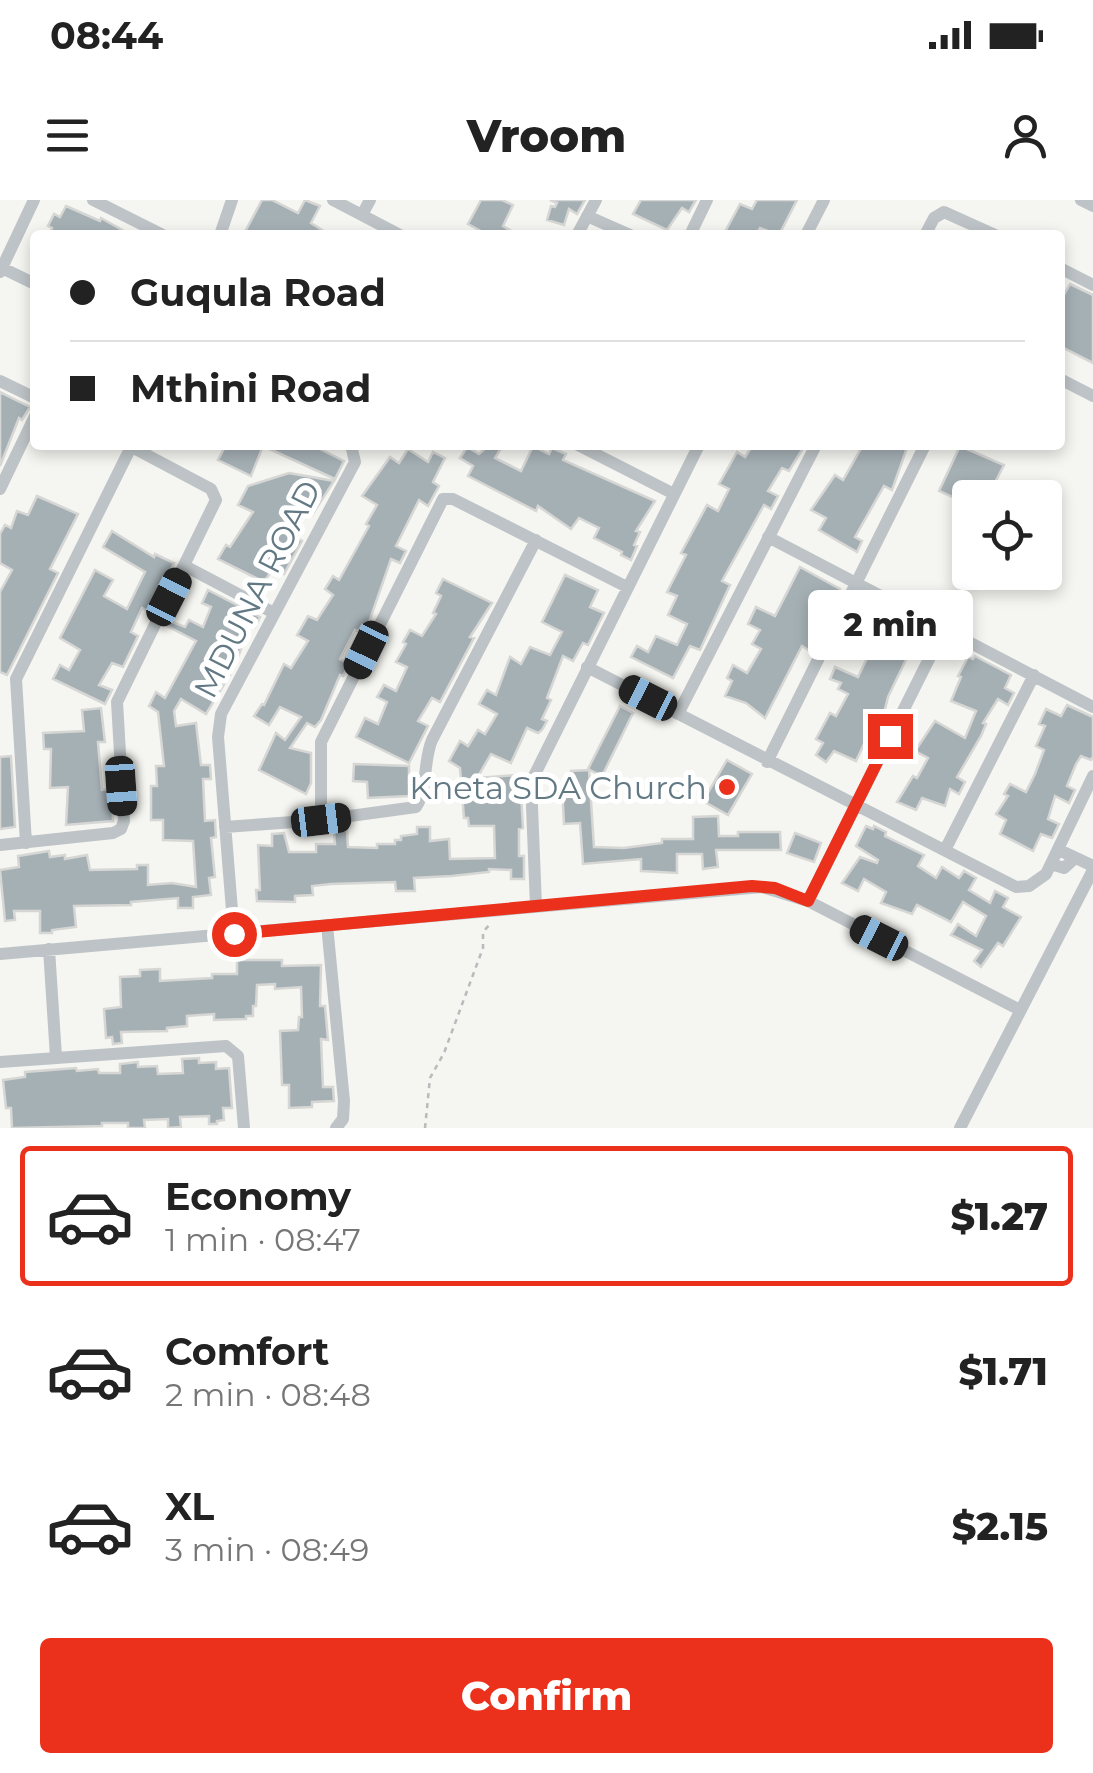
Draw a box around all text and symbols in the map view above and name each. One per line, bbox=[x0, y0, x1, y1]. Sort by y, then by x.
text: 08:44 bbox=[50, 12, 163, 59]
icon: menu bbox=[40, 108, 95, 163]
text: Vroom bbox=[467, 108, 626, 163]
icon: person bbox=[998, 108, 1053, 163]
text: Guqula Road bbox=[130, 269, 386, 316]
text: Mthini Road bbox=[130, 365, 371, 412]
street label: MDUNA ROAD bbox=[185, 474, 329, 704]
map controls bbox=[952, 480, 1062, 590]
button: locate bbox=[952, 480, 1062, 590]
car bbox=[142, 563, 196, 631]
callout: 2 min bbox=[808, 591, 972, 661]
text: 2 min bbox=[843, 605, 938, 644]
car bbox=[339, 616, 393, 684]
car bbox=[614, 671, 682, 725]
route end bbox=[868, 714, 913, 759]
car bbox=[104, 755, 138, 817]
place label: Kneta SDA Church bbox=[409, 768, 707, 807]
marker: Kneta SDA Church bbox=[716, 776, 738, 798]
car bbox=[289, 801, 353, 839]
car bbox=[845, 911, 913, 965]
route start bbox=[212, 912, 257, 957]
icon: car bbox=[45, 1171, 135, 1261]
text: Economy bbox=[165, 1173, 351, 1220]
text: $1.27 bbox=[950, 1193, 1048, 1240]
text: 1 min · 08:47 bbox=[165, 1220, 361, 1259]
icon: car bbox=[45, 1326, 135, 1416]
text: Comfort bbox=[165, 1328, 329, 1375]
text: $1.71 bbox=[959, 1348, 1048, 1395]
text: 2 min · 08:48 bbox=[165, 1375, 371, 1414]
icon: car bbox=[45, 1481, 135, 1571]
text: XL bbox=[165, 1483, 214, 1530]
text: $2.15 bbox=[952, 1503, 1048, 1550]
text: 3 min · 08:49 bbox=[165, 1530, 369, 1569]
button: Confirm bbox=[40, 1638, 1053, 1753]

